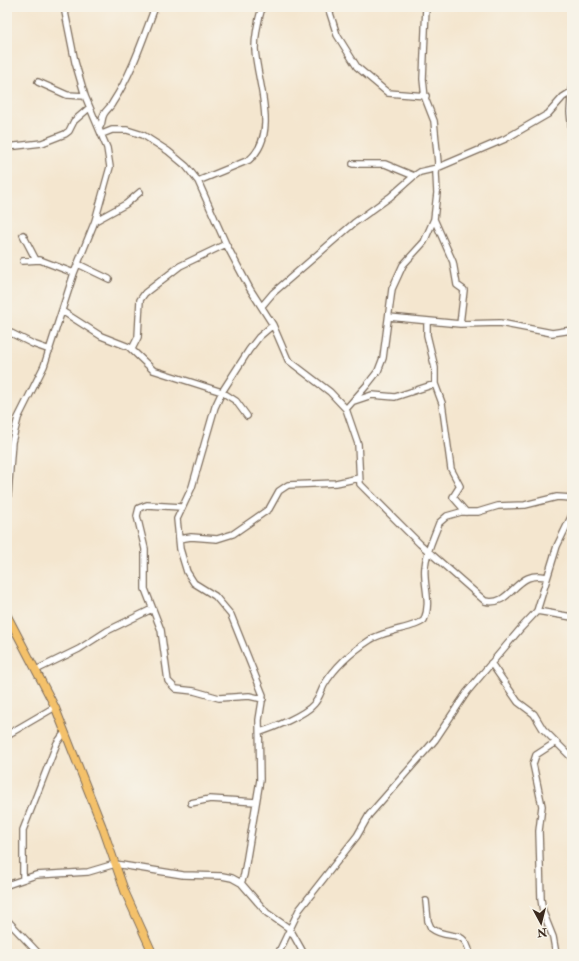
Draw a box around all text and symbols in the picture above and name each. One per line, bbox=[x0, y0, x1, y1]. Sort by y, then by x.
north arrow bbox=[521, 903, 561, 943]
text: N bbox=[535, 925, 549, 940]

